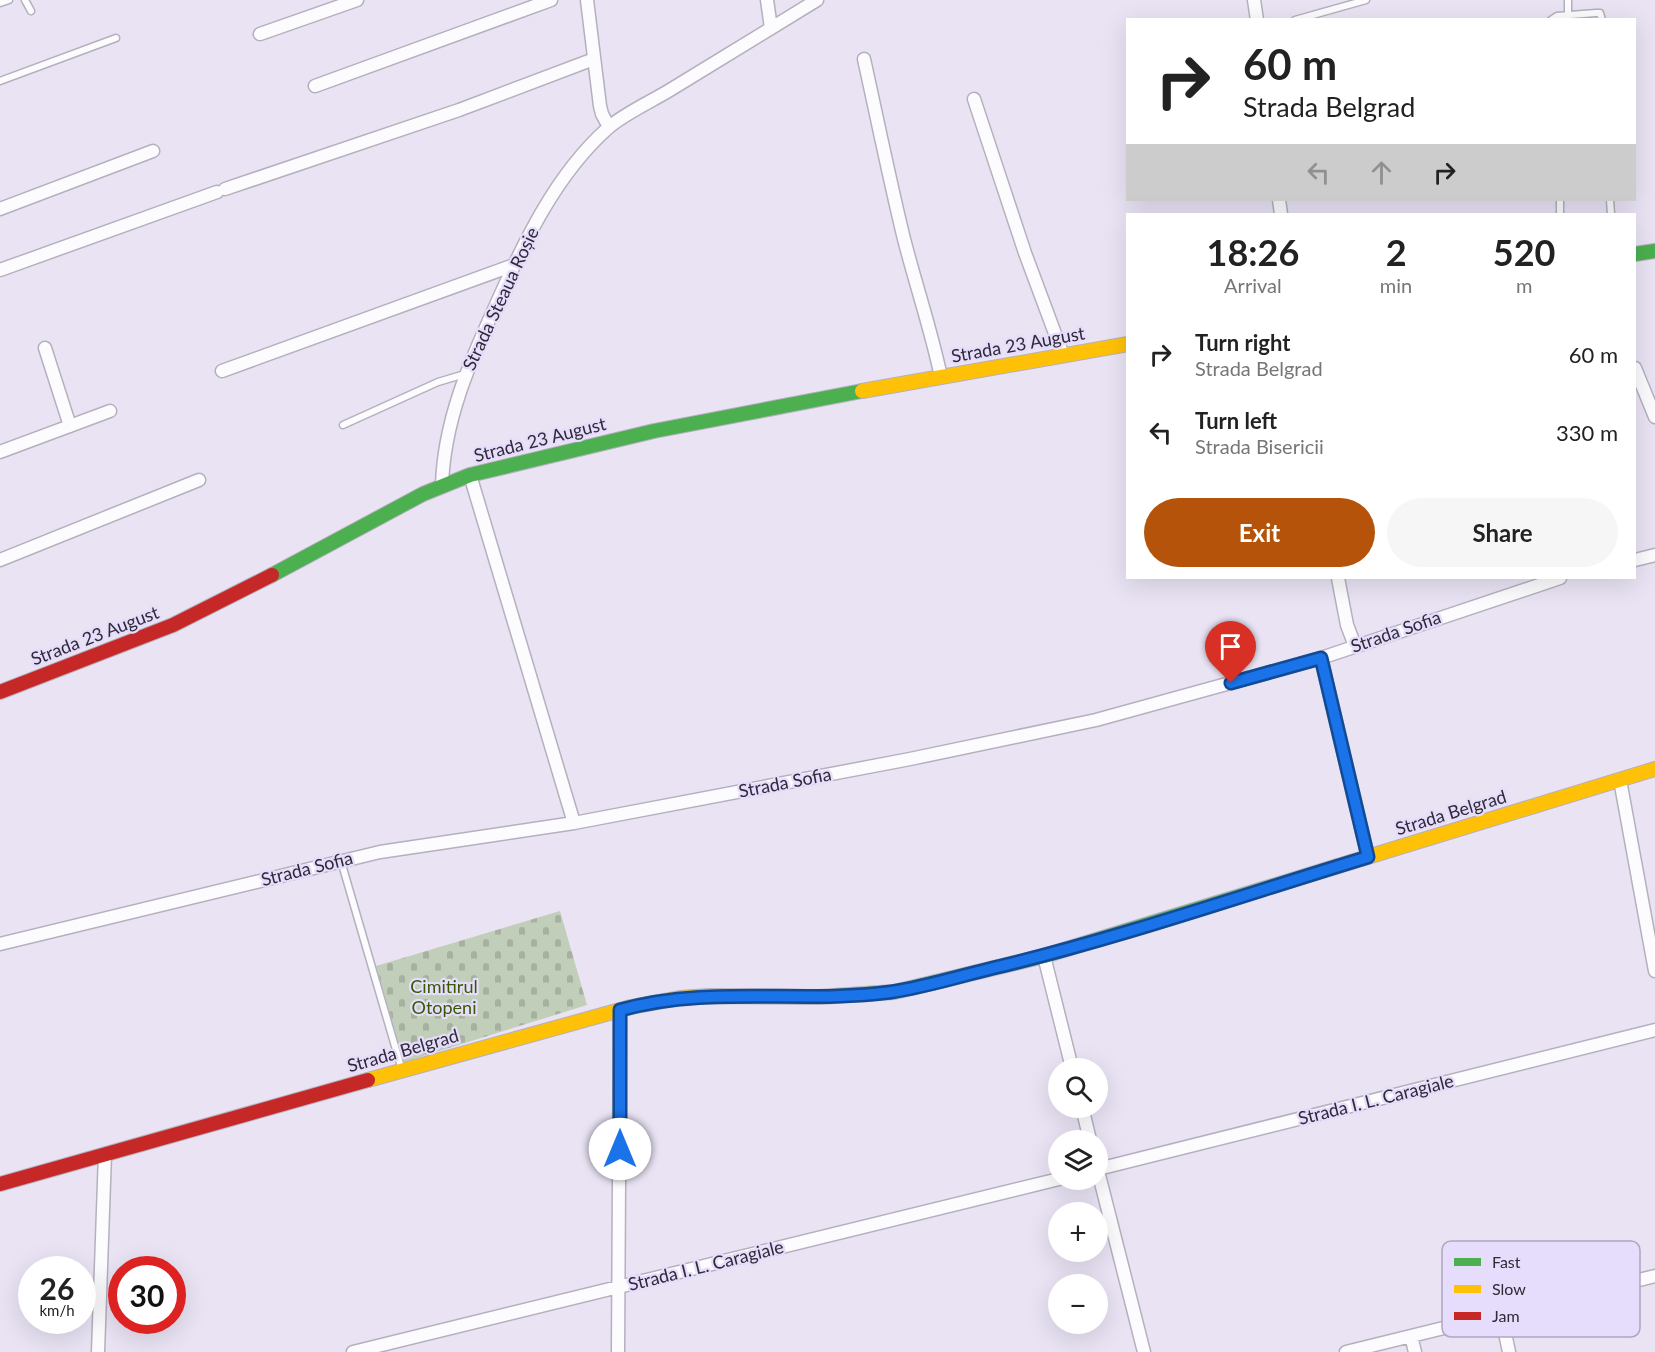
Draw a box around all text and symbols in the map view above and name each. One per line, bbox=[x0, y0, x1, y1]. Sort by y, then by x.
text: 60 m bbox=[1243, 39, 1337, 89]
icon: right bbox=[1144, 42, 1222, 120]
text: Strada Belgrad bbox=[1243, 90, 1415, 123]
icon: left bbox=[1302, 156, 1335, 189]
icon: ahead bbox=[1365, 156, 1398, 189]
icon: right bbox=[1428, 156, 1461, 189]
street label: Strada Steaua Roșie bbox=[457, 224, 543, 374]
text: 18:26 bbox=[1207, 230, 1299, 274]
text: 2 bbox=[1386, 230, 1407, 274]
text: 520 bbox=[1493, 230, 1555, 274]
text: Arrival bbox=[1224, 273, 1282, 297]
text: min bbox=[1380, 273, 1412, 297]
text: m bbox=[1516, 273, 1532, 297]
street label: Strada 23 August bbox=[949, 321, 1087, 367]
text: Turn right bbox=[1195, 329, 1290, 356]
icon: right bbox=[1144, 338, 1177, 371]
text: 60 m bbox=[1569, 341, 1618, 368]
text: Strada Belgrad bbox=[1195, 356, 1323, 380]
text: Turn left bbox=[1195, 407, 1277, 434]
street label: Strada 23 August bbox=[471, 412, 609, 466]
icon: left bbox=[1144, 416, 1177, 449]
text: 330 m bbox=[1556, 419, 1618, 446]
text: Strada Bisericii bbox=[1195, 434, 1324, 458]
button: Exit bbox=[1144, 498, 1375, 567]
button: Share bbox=[1387, 498, 1618, 567]
street label: Strada 23 August bbox=[28, 600, 162, 670]
street label: Strada Sofia bbox=[1348, 605, 1444, 657]
pin bbox=[1205, 621, 1256, 683]
icon: arrive bbox=[1214, 630, 1247, 663]
street label: Strada Sofia bbox=[737, 762, 833, 802]
street label: Strada Belgrad bbox=[1393, 785, 1509, 839]
street label: Strada Sofia bbox=[259, 846, 355, 890]
park label: Cimitirul Otopeni bbox=[410, 975, 478, 1018]
street label: Strada Belgrad bbox=[344, 1024, 461, 1076]
map controls bbox=[1048, 1058, 1108, 1334]
button: search bbox=[1048, 1058, 1108, 1118]
street label: Strada I. L. Caragiale bbox=[1296, 1069, 1456, 1129]
position arrow bbox=[588, 1117, 652, 1181]
button: layers bbox=[1048, 1130, 1108, 1190]
button: + bbox=[1048, 1202, 1108, 1262]
street label: Strada I. L. Caragiale bbox=[626, 1235, 786, 1295]
legend bbox=[1442, 1241, 1640, 1337]
text: Fast bbox=[1492, 1252, 1521, 1271]
speed limit sign: 30 bbox=[108, 1256, 186, 1334]
text: 26 bbox=[40, 1270, 74, 1306]
button: − bbox=[1048, 1274, 1108, 1334]
text: Slow bbox=[1492, 1279, 1526, 1298]
text: km/h bbox=[39, 1301, 75, 1319]
text: Jam bbox=[1492, 1306, 1520, 1325]

